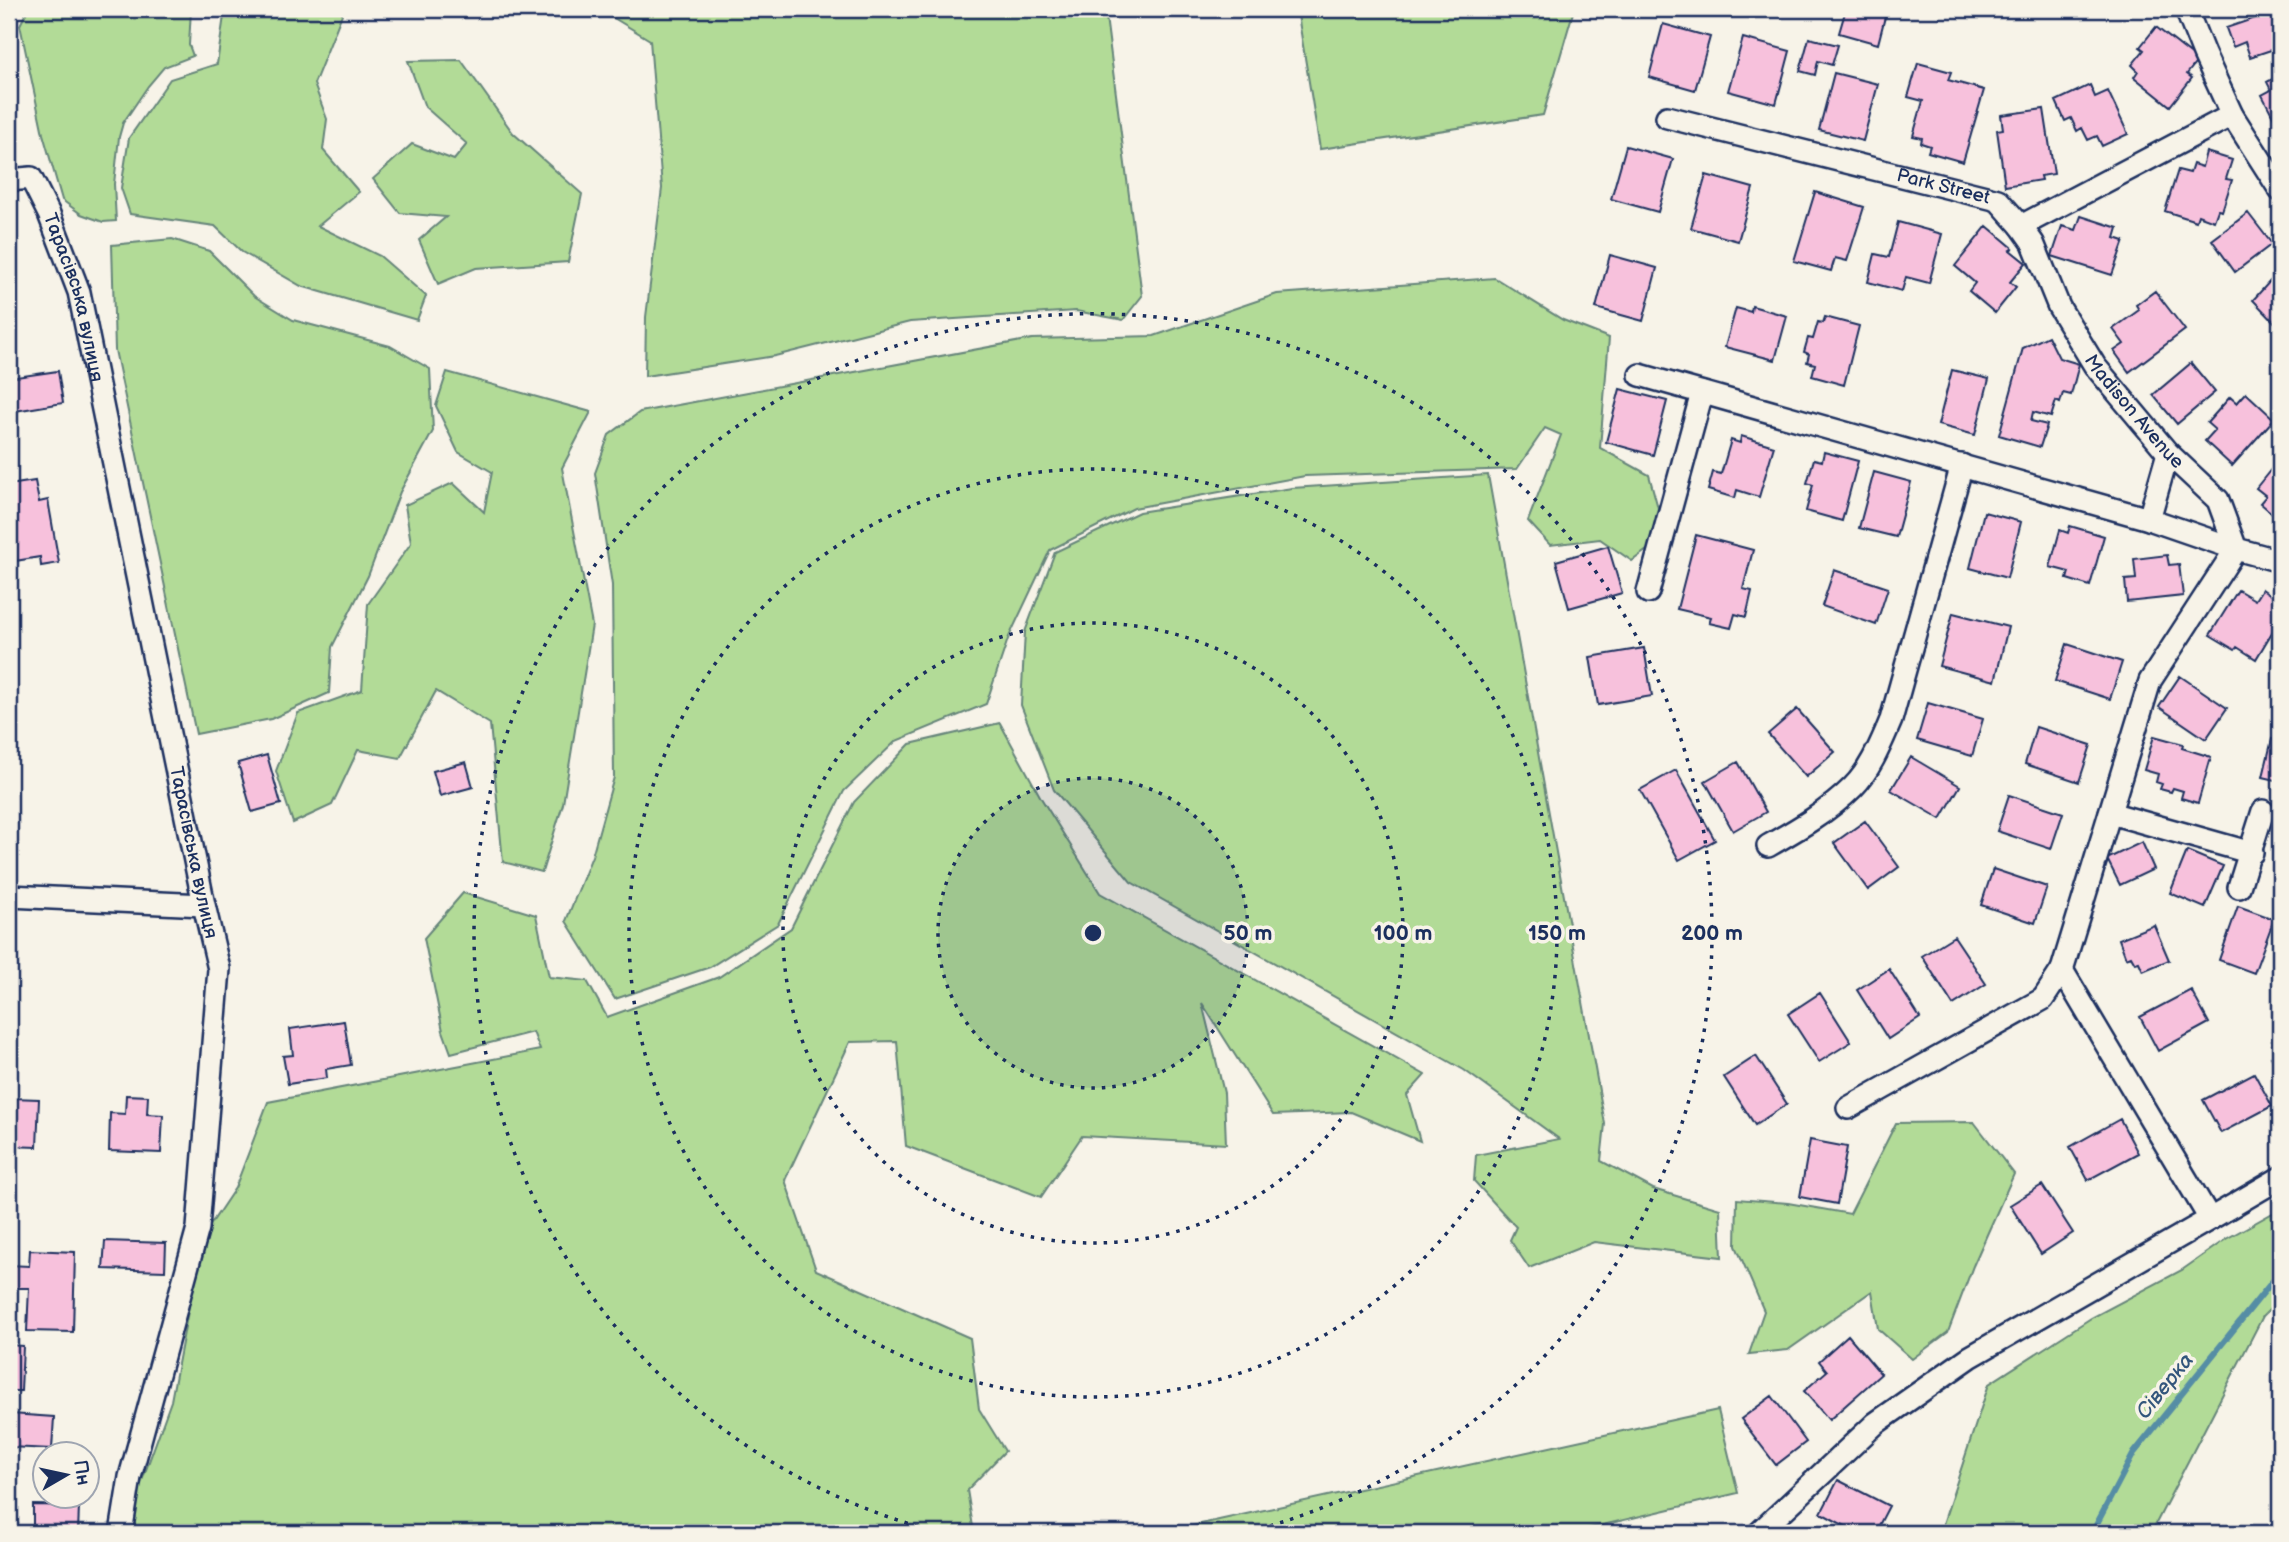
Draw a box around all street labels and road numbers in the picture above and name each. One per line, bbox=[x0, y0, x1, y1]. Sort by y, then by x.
street label: Park Street bbox=[1895, 164, 1993, 209]
street label: Тарасівська вулиця bbox=[38, 210, 109, 384]
street label: Madison Avenue bbox=[2079, 350, 2189, 473]
street label: Тарасівська вулиця bbox=[165, 765, 223, 941]

